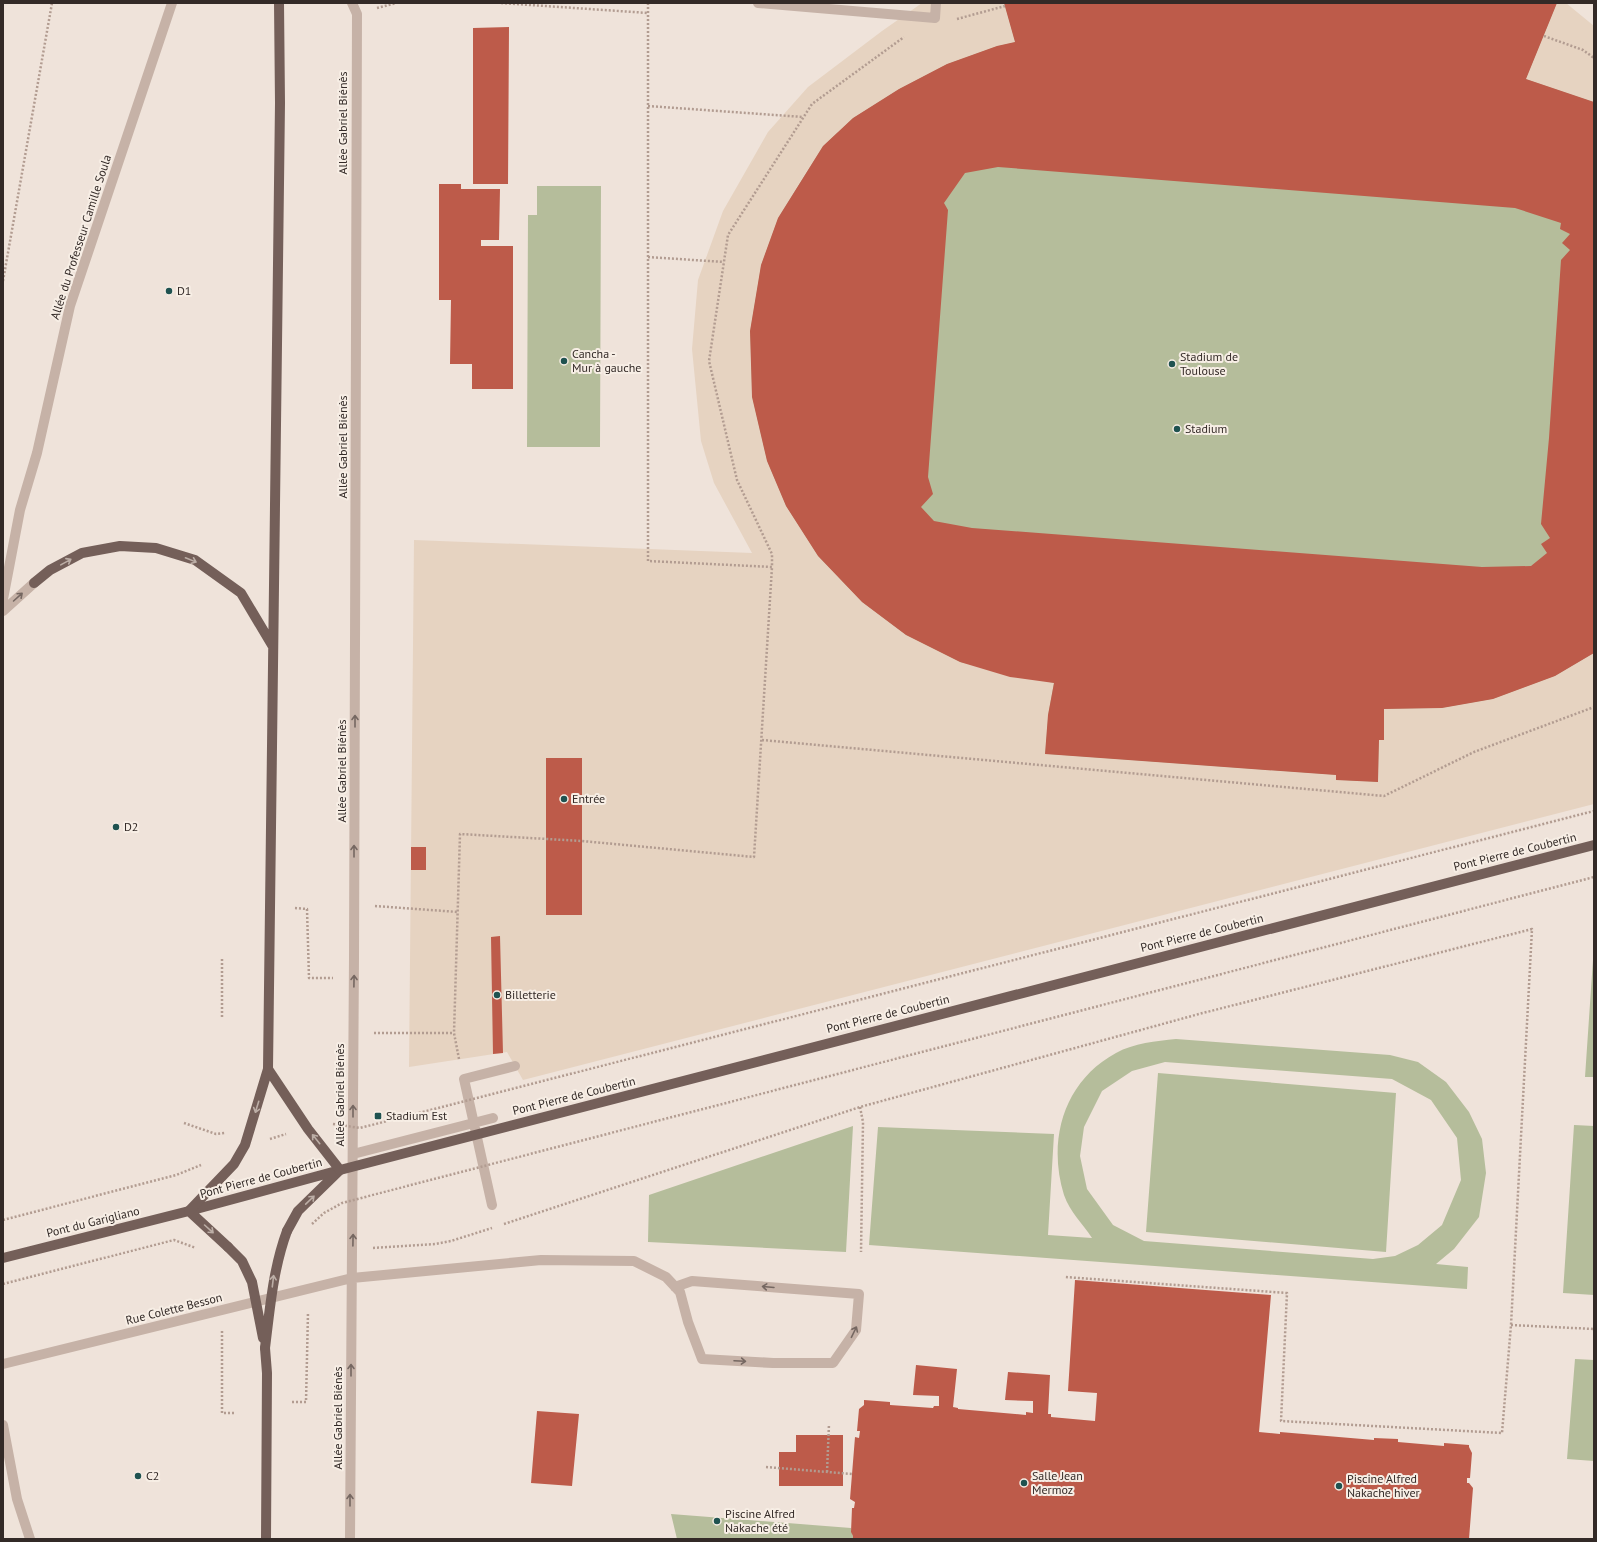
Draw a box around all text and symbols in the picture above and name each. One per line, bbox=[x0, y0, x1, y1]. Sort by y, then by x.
street label: Allée Gabriel Biénès bbox=[335, 71, 350, 175]
street label: Allée du Professeur Camille Soula bbox=[47, 152, 114, 321]
place label: D1 bbox=[177, 283, 191, 298]
marker: D1 bbox=[164, 286, 174, 296]
place label: Cancha - Mur à gauche bbox=[572, 346, 641, 375]
place label: Stadium de Toulouse bbox=[1180, 349, 1238, 378]
marker: Cancha - Mur à gauche bbox=[559, 356, 569, 366]
marker: Stadium de Toulouse bbox=[1167, 359, 1177, 369]
street label: Allée Gabriel Biénès bbox=[335, 395, 350, 499]
place label: Stadium bbox=[1185, 421, 1227, 436]
marker: Stadium bbox=[1172, 424, 1182, 434]
one-way arrow bbox=[185, 556, 197, 564]
one-way arrow bbox=[60, 557, 72, 565]
one-way arrow bbox=[13, 593, 23, 602]
one-way arrow bbox=[351, 715, 359, 728]
street label: Allée Gabriel Biénès bbox=[334, 719, 349, 823]
place label: Entrée bbox=[572, 791, 605, 806]
marker: Entrée bbox=[559, 794, 569, 804]
place label: D2 bbox=[124, 819, 138, 834]
marker: D2 bbox=[111, 822, 121, 832]
street label: Pont Pierre de Coubertin bbox=[1452, 829, 1578, 874]
one-way arrow bbox=[350, 845, 358, 858]
street label: Pont Pierre de Coubertin bbox=[1139, 910, 1265, 955]
one-way arrow bbox=[350, 975, 358, 988]
place label: Billetterie bbox=[505, 987, 556, 1002]
marker: Billetterie bbox=[492, 990, 502, 1000]
street label: Pont Pierre de Coubertin bbox=[825, 991, 951, 1036]
street label: Allée Gabriel Biénès bbox=[332, 1043, 347, 1147]
street label: Pont Pierre de Coubertin bbox=[511, 1073, 637, 1118]
one-way arrow bbox=[253, 1100, 260, 1113]
one-way arrow bbox=[349, 1105, 357, 1118]
place label: Stadium Est bbox=[386, 1108, 447, 1123]
marker: Stadium Est bbox=[373, 1111, 383, 1121]
one-way arrow bbox=[312, 1134, 320, 1145]
street label: Pont Pierre de Coubertin bbox=[198, 1154, 324, 1201]
one-way arrow bbox=[305, 1195, 315, 1205]
street label: Pont du Garigliano bbox=[45, 1203, 141, 1240]
one-way arrow bbox=[203, 1224, 214, 1233]
one-way arrow bbox=[349, 1234, 356, 1247]
one-way arrow bbox=[270, 1275, 277, 1288]
one-way arrow bbox=[762, 1283, 775, 1291]
street label: Rue Colette Besson bbox=[124, 1289, 224, 1328]
one-way arrow bbox=[851, 1326, 858, 1338]
one-way arrow bbox=[733, 1358, 746, 1365]
one-way arrow bbox=[347, 1364, 355, 1377]
street label: Allée Gabriel Biénès bbox=[330, 1366, 345, 1470]
place label: C2 bbox=[146, 1468, 159, 1483]
place label: Salle Jean Mermoz bbox=[1032, 1468, 1083, 1497]
marker: C2 bbox=[133, 1471, 143, 1481]
place label: Piscine Alfred Nakache hiver bbox=[1347, 1471, 1420, 1500]
marker: Salle Jean Mermoz bbox=[1019, 1478, 1029, 1488]
marker: Piscine Alfred Nakache hiver bbox=[1334, 1481, 1344, 1491]
one-way arrow bbox=[346, 1494, 354, 1507]
place label: Piscine Alfred Nakache été bbox=[725, 1506, 795, 1535]
marker: Piscine Alfred Nakache été bbox=[712, 1516, 722, 1526]

